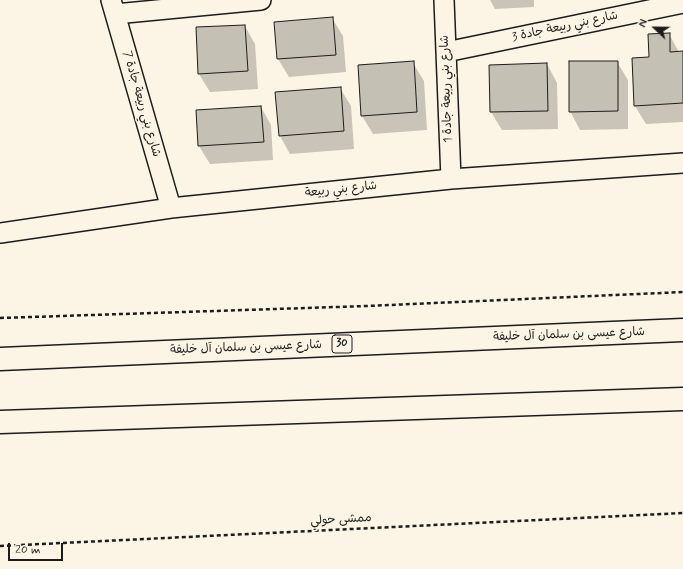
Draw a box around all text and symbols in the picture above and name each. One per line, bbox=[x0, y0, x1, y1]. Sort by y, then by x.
north arrow bbox=[635, 8, 675, 48]
street label: شارع بني ربيعة جادة 3 bbox=[511, 9, 619, 45]
text: N bbox=[636, 17, 652, 30]
street label: شارع بني ربيعة جادة 1 bbox=[438, 35, 456, 143]
street label: شارع بني ربيعة جادة 7 bbox=[119, 49, 163, 159]
street label: شارع بني ربيعة bbox=[304, 179, 378, 201]
street label: شارع عيسى بن سلمان آل خليفة bbox=[493, 325, 645, 345]
road number: 30 bbox=[332, 335, 352, 353]
street label: شارع عيسى بن سلمان آل خليفة bbox=[170, 338, 322, 358]
street label: ممشى حولي bbox=[310, 511, 372, 529]
scale bar bbox=[10, 535, 65, 561]
text: 20 m bbox=[15, 542, 41, 558]

